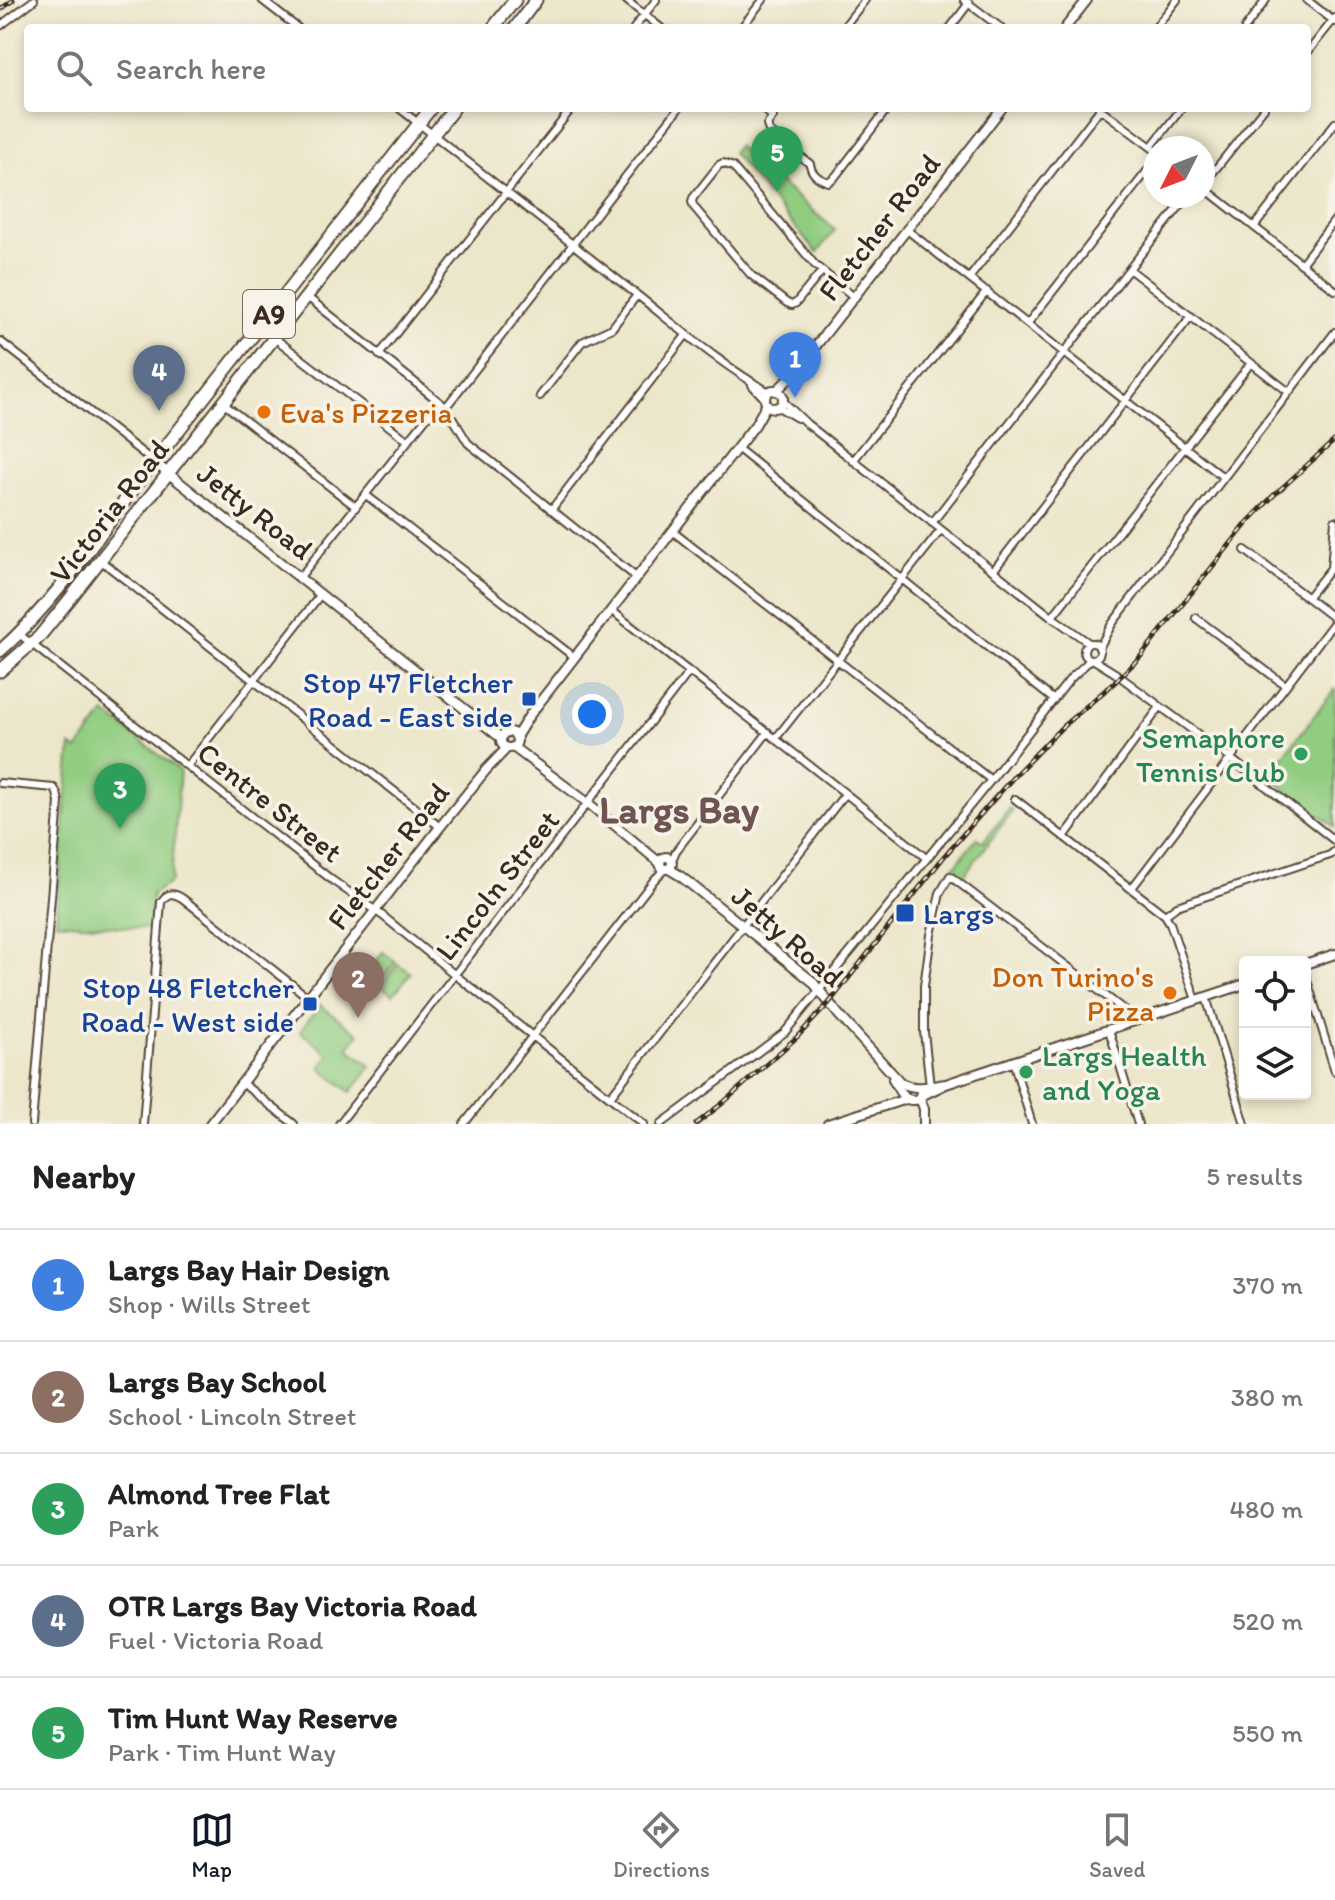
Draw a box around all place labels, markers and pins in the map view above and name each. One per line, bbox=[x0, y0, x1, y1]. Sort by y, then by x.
pin: 5 bbox=[751, 126, 803, 192]
pin: 1 bbox=[769, 332, 821, 398]
pin: 4 bbox=[133, 345, 185, 411]
place label: Eva's Pizzeria bbox=[280, 394, 452, 431]
marker: Eva's Pizzeria bbox=[255, 403, 273, 421]
place label: Stop 47 Fletcher Road - East side bbox=[303, 664, 513, 735]
marker: Stop 47 Fletcher Road - East side bbox=[520, 690, 538, 708]
place label: Semaphore Tennis Club bbox=[1136, 719, 1285, 790]
marker: Semaphore Tennis Club bbox=[1292, 745, 1310, 763]
pin: 3 bbox=[94, 763, 146, 829]
place label: Largs bbox=[923, 895, 994, 932]
marker: Largs bbox=[894, 902, 916, 924]
pin: 2 bbox=[332, 952, 384, 1018]
place label: Don Turino's Pizza bbox=[992, 958, 1154, 1029]
place label: Stop 48 Fletcher Road - West side bbox=[81, 969, 294, 1040]
marker: Don Turino's Pizza bbox=[1161, 984, 1179, 1002]
marker: Stop 48 Fletcher Road - West side bbox=[301, 995, 319, 1013]
place label: Largs Health and Yoga bbox=[1042, 1037, 1206, 1108]
marker: Largs Health and Yoga bbox=[1017, 1063, 1035, 1081]

